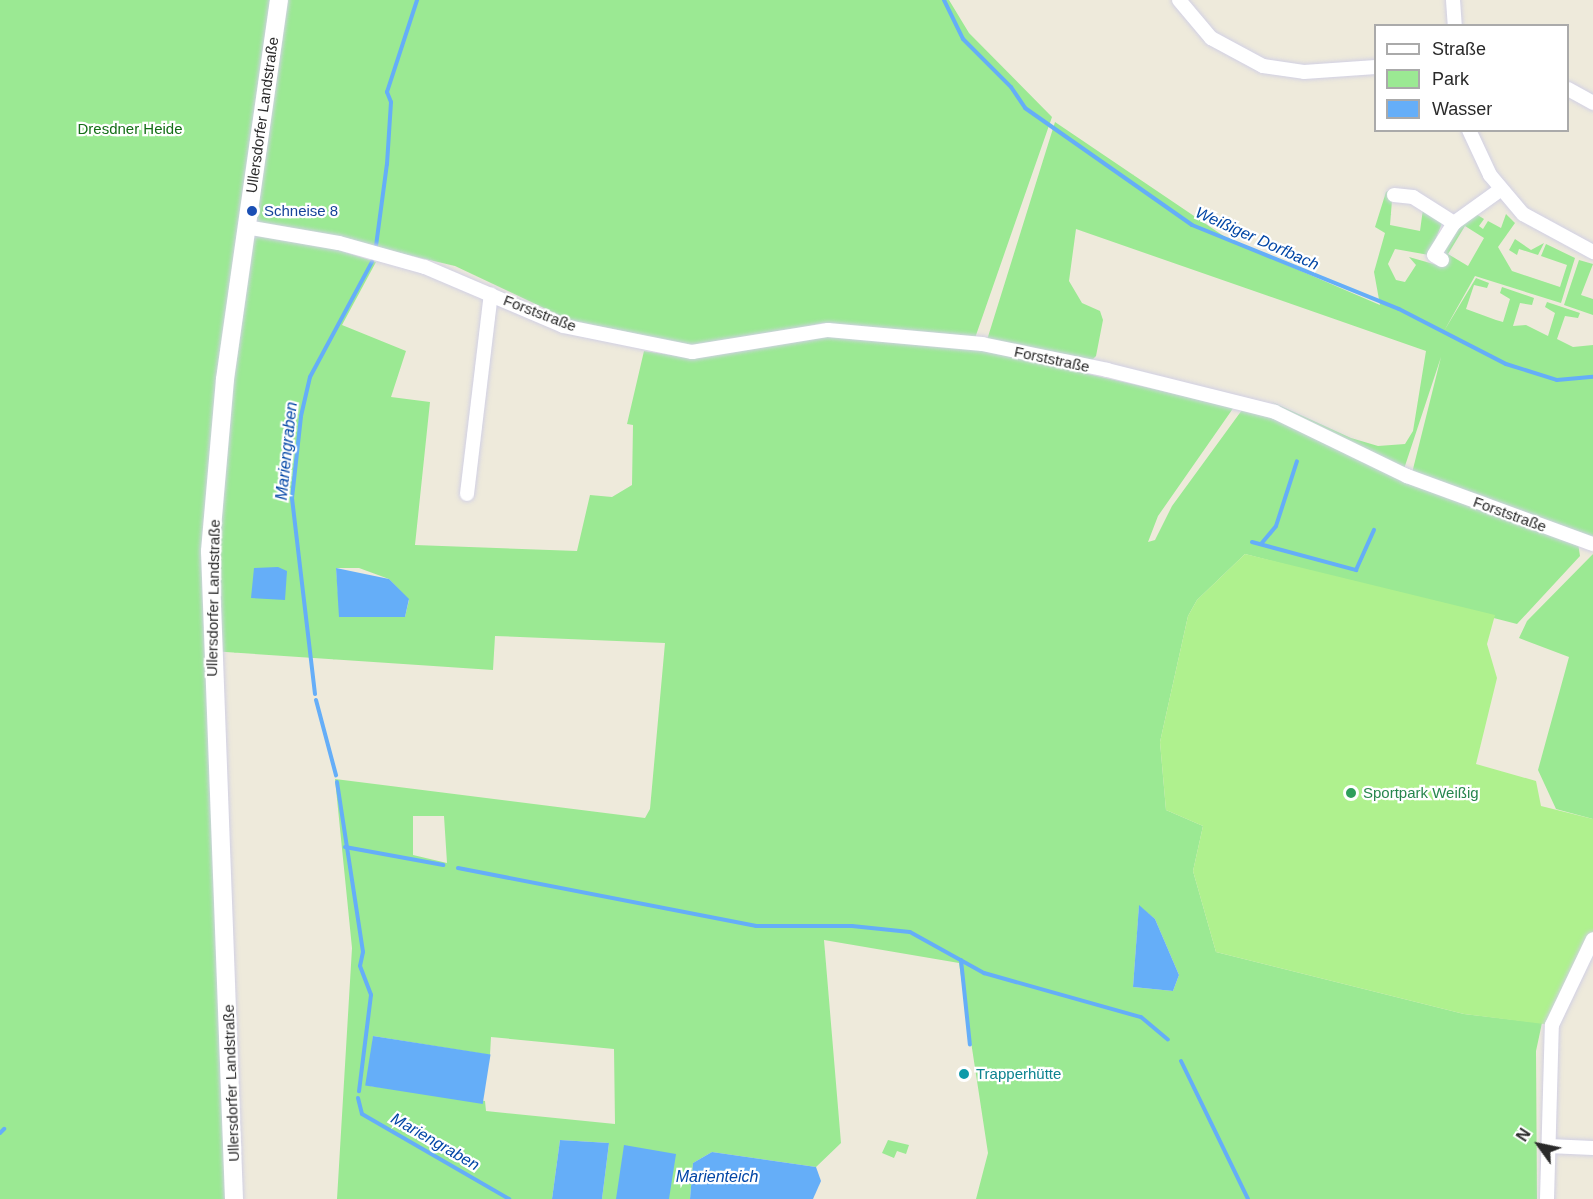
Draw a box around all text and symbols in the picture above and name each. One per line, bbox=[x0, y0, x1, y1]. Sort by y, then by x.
legend bbox=[1374, 24, 1569, 132]
street label: Ullersdorfer Landstraße bbox=[242, 36, 282, 194]
text: Straße bbox=[1432, 39, 1486, 59]
text: Park bbox=[1432, 69, 1469, 89]
text: Wasser bbox=[1432, 99, 1492, 119]
park label: Dresdner Heide bbox=[77, 120, 183, 138]
place label: Schneise 8 bbox=[264, 202, 338, 220]
water label: Weißiger Dorfbach bbox=[1192, 203, 1322, 275]
marker: Schneise 8 bbox=[245, 204, 259, 218]
street label: Forststraße bbox=[501, 291, 579, 335]
street label: Forststraße bbox=[1013, 342, 1091, 376]
water label: Mariengraben bbox=[272, 401, 302, 501]
street label: Forststraße bbox=[1471, 492, 1549, 536]
street label: Ullersdorfer Landstraße bbox=[203, 519, 223, 677]
place label: Sportpark Weißig bbox=[1363, 784, 1479, 802]
marker: Sportpark Weißig bbox=[1344, 786, 1358, 800]
street label: Ullersdorfer Landstraße bbox=[219, 1004, 243, 1162]
place label: Trapperhütte bbox=[976, 1065, 1061, 1083]
marker: Trapperhütte bbox=[957, 1067, 971, 1081]
water label: Mariengraben bbox=[387, 1109, 483, 1175]
north arrow bbox=[1509, 1115, 1569, 1175]
text: N bbox=[1513, 1125, 1534, 1144]
water label: Marienteich bbox=[676, 1167, 758, 1187]

